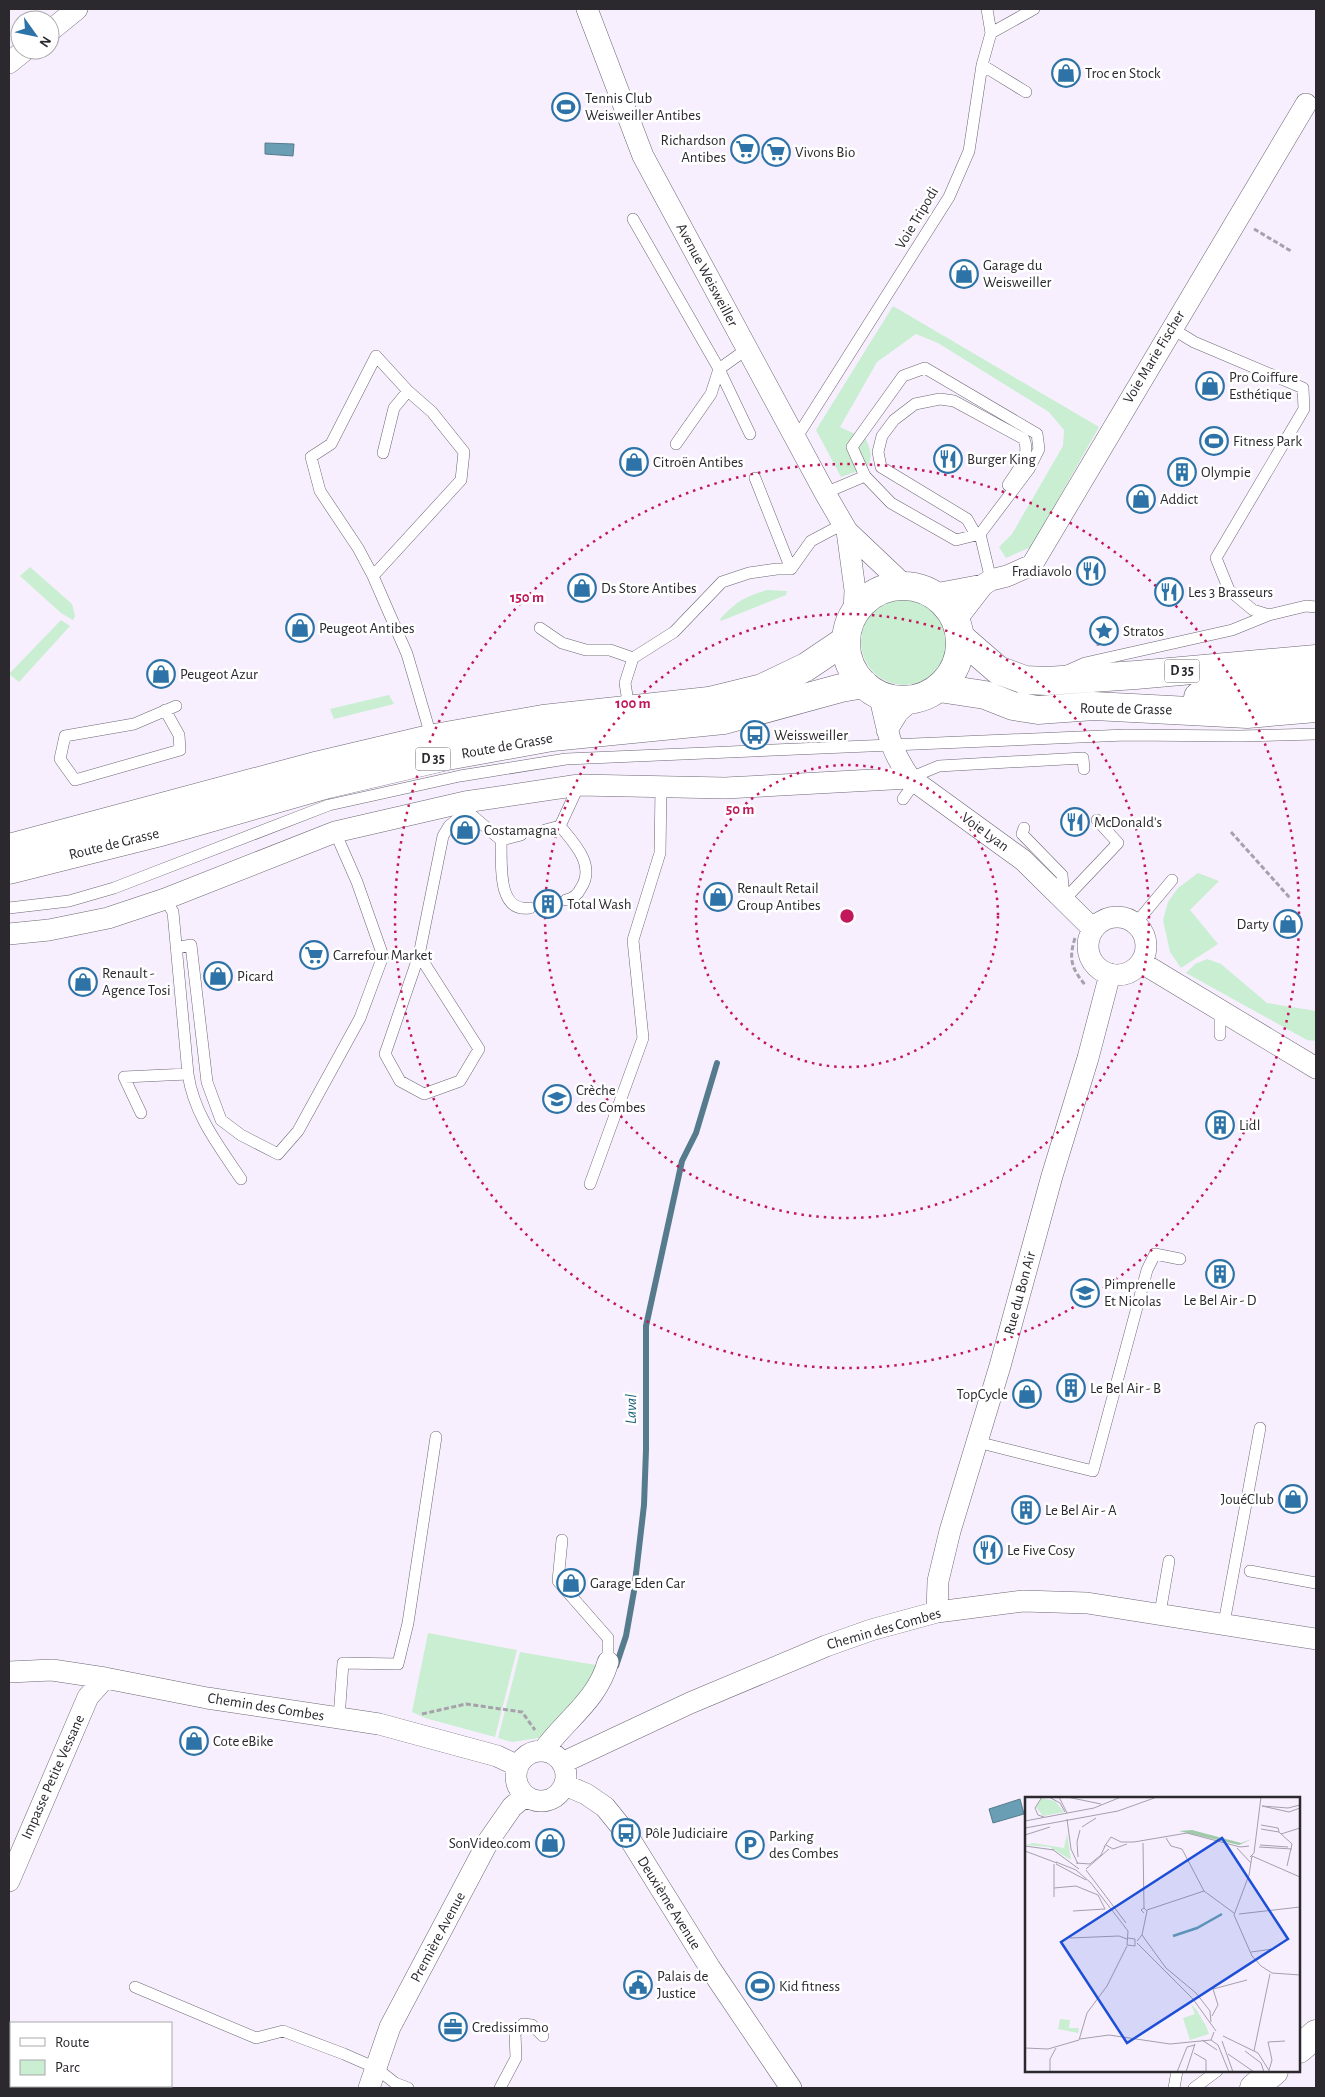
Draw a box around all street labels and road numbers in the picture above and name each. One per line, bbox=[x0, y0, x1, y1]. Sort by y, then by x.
street label: Voie Tripodi bbox=[893, 184, 941, 252]
street label: Avenue Weisweiller bbox=[673, 221, 741, 329]
street label: Voie Marie Fischer bbox=[1120, 308, 1188, 406]
road number: D 35 bbox=[1164, 659, 1200, 682]
street label: Route de Grasse bbox=[1080, 701, 1172, 717]
street label: Route de Grasse bbox=[460, 731, 554, 761]
road number: D 35 bbox=[416, 748, 450, 771]
street label: Voie Lyan bbox=[958, 810, 1012, 854]
street label: Route de Grasse bbox=[67, 826, 161, 862]
street label: Rue du Bon Air bbox=[1002, 1250, 1038, 1336]
street label: Chemin des Combes bbox=[825, 1606, 943, 1652]
street label: Chemin des Combes bbox=[207, 1690, 325, 1724]
street label: Impasse Petite Vessane bbox=[19, 1712, 87, 1842]
street label: Deuxième Avenue bbox=[634, 1854, 704, 1952]
street label: Première Avenue bbox=[408, 1889, 468, 1985]

